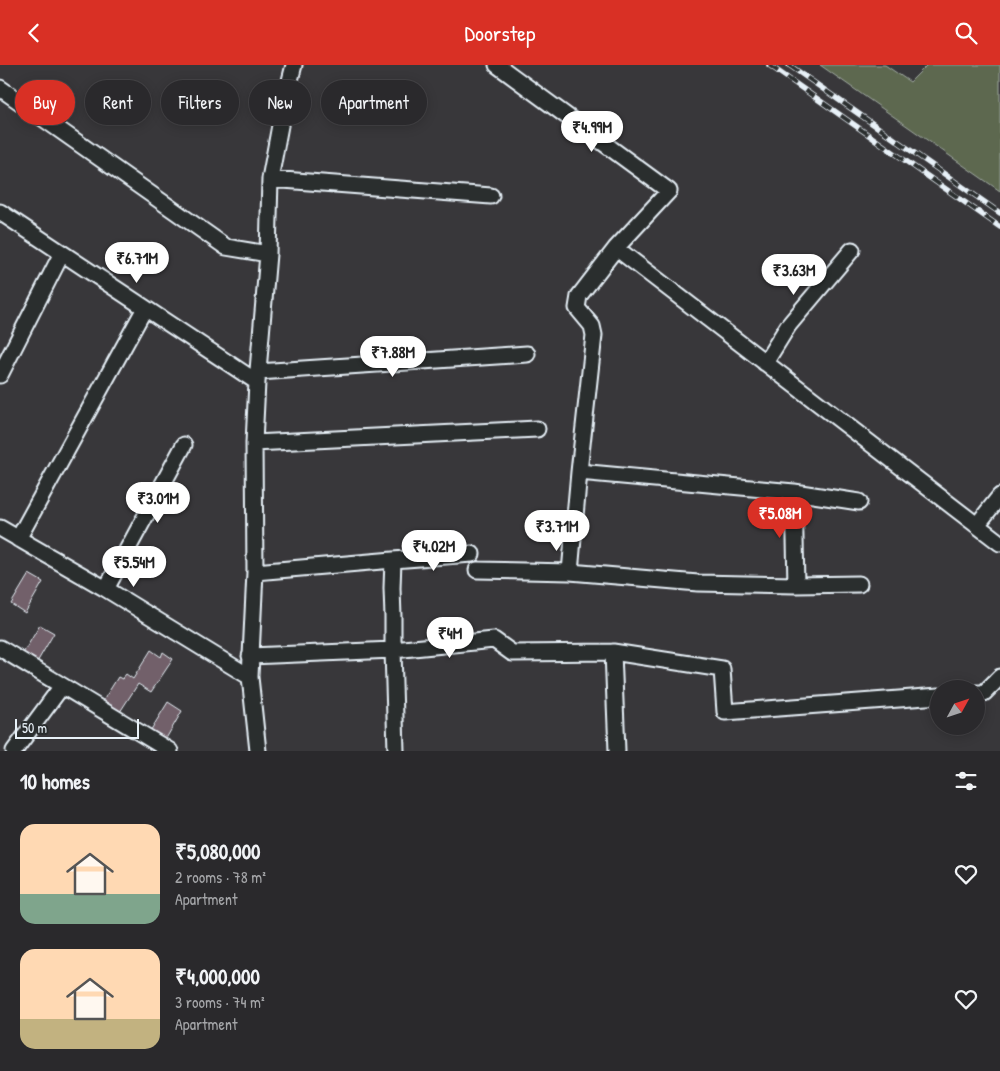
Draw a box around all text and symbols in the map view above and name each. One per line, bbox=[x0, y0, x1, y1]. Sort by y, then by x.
text: Doorstep bbox=[465, 18, 535, 48]
icon: back bbox=[20, 19, 48, 47]
icon: search bbox=[952, 19, 980, 47]
chip: Buy bbox=[15, 80, 75, 125]
chip: Rent bbox=[85, 80, 151, 125]
chip: Filters bbox=[161, 80, 239, 125]
chip: New bbox=[249, 80, 311, 125]
chip: Apartment bbox=[321, 80, 427, 125]
pin: ₹4.99M bbox=[551, 111, 633, 153]
text: ₹4.99M bbox=[572, 116, 612, 138]
pin: ₹6.71M bbox=[96, 241, 178, 284]
text: ₹6.71M bbox=[116, 247, 158, 269]
pin: ₹3.63M bbox=[753, 253, 835, 296]
text: ₹3.63M bbox=[773, 259, 815, 281]
pin: ₹7.88M bbox=[352, 335, 434, 378]
text: ₹7.88M bbox=[371, 341, 415, 363]
pin: ₹3.01M bbox=[117, 481, 199, 524]
text: ₹3.01M bbox=[137, 487, 179, 509]
pin: ₹5.08M bbox=[739, 497, 821, 539]
text: ₹5.08M bbox=[759, 502, 801, 524]
pin: ₹3.71M bbox=[516, 509, 598, 552]
text: ₹3.71M bbox=[536, 515, 579, 537]
pin: ₹4.02M bbox=[393, 529, 475, 572]
text: ₹4.02M bbox=[413, 535, 455, 557]
pin: ₹5.54M bbox=[93, 545, 175, 588]
text: ₹5.54M bbox=[113, 551, 155, 573]
pin: ₹4M bbox=[426, 617, 474, 659]
text: ₹4M bbox=[438, 622, 462, 644]
north arrow bbox=[930, 680, 985, 735]
map controls bbox=[930, 680, 985, 735]
scale bar bbox=[15, 716, 139, 739]
text: 50 m bbox=[22, 718, 47, 737]
text: 10 homes bbox=[20, 767, 90, 796]
icon: filters bbox=[952, 767, 980, 795]
text: ₹5,080,000 bbox=[175, 837, 261, 866]
icon: home bbox=[60, 844, 120, 904]
icon: heart bbox=[952, 860, 980, 888]
text: 2 rooms · 78 m² bbox=[175, 866, 266, 888]
text: Apartment bbox=[175, 888, 238, 910]
text: ₹4,000,000 bbox=[175, 962, 260, 991]
icon: home bbox=[60, 969, 120, 1029]
icon: heart bbox=[952, 985, 980, 1013]
text: 3 rooms · 74 m² bbox=[175, 991, 265, 1013]
text: Apartment bbox=[175, 1013, 238, 1035]

